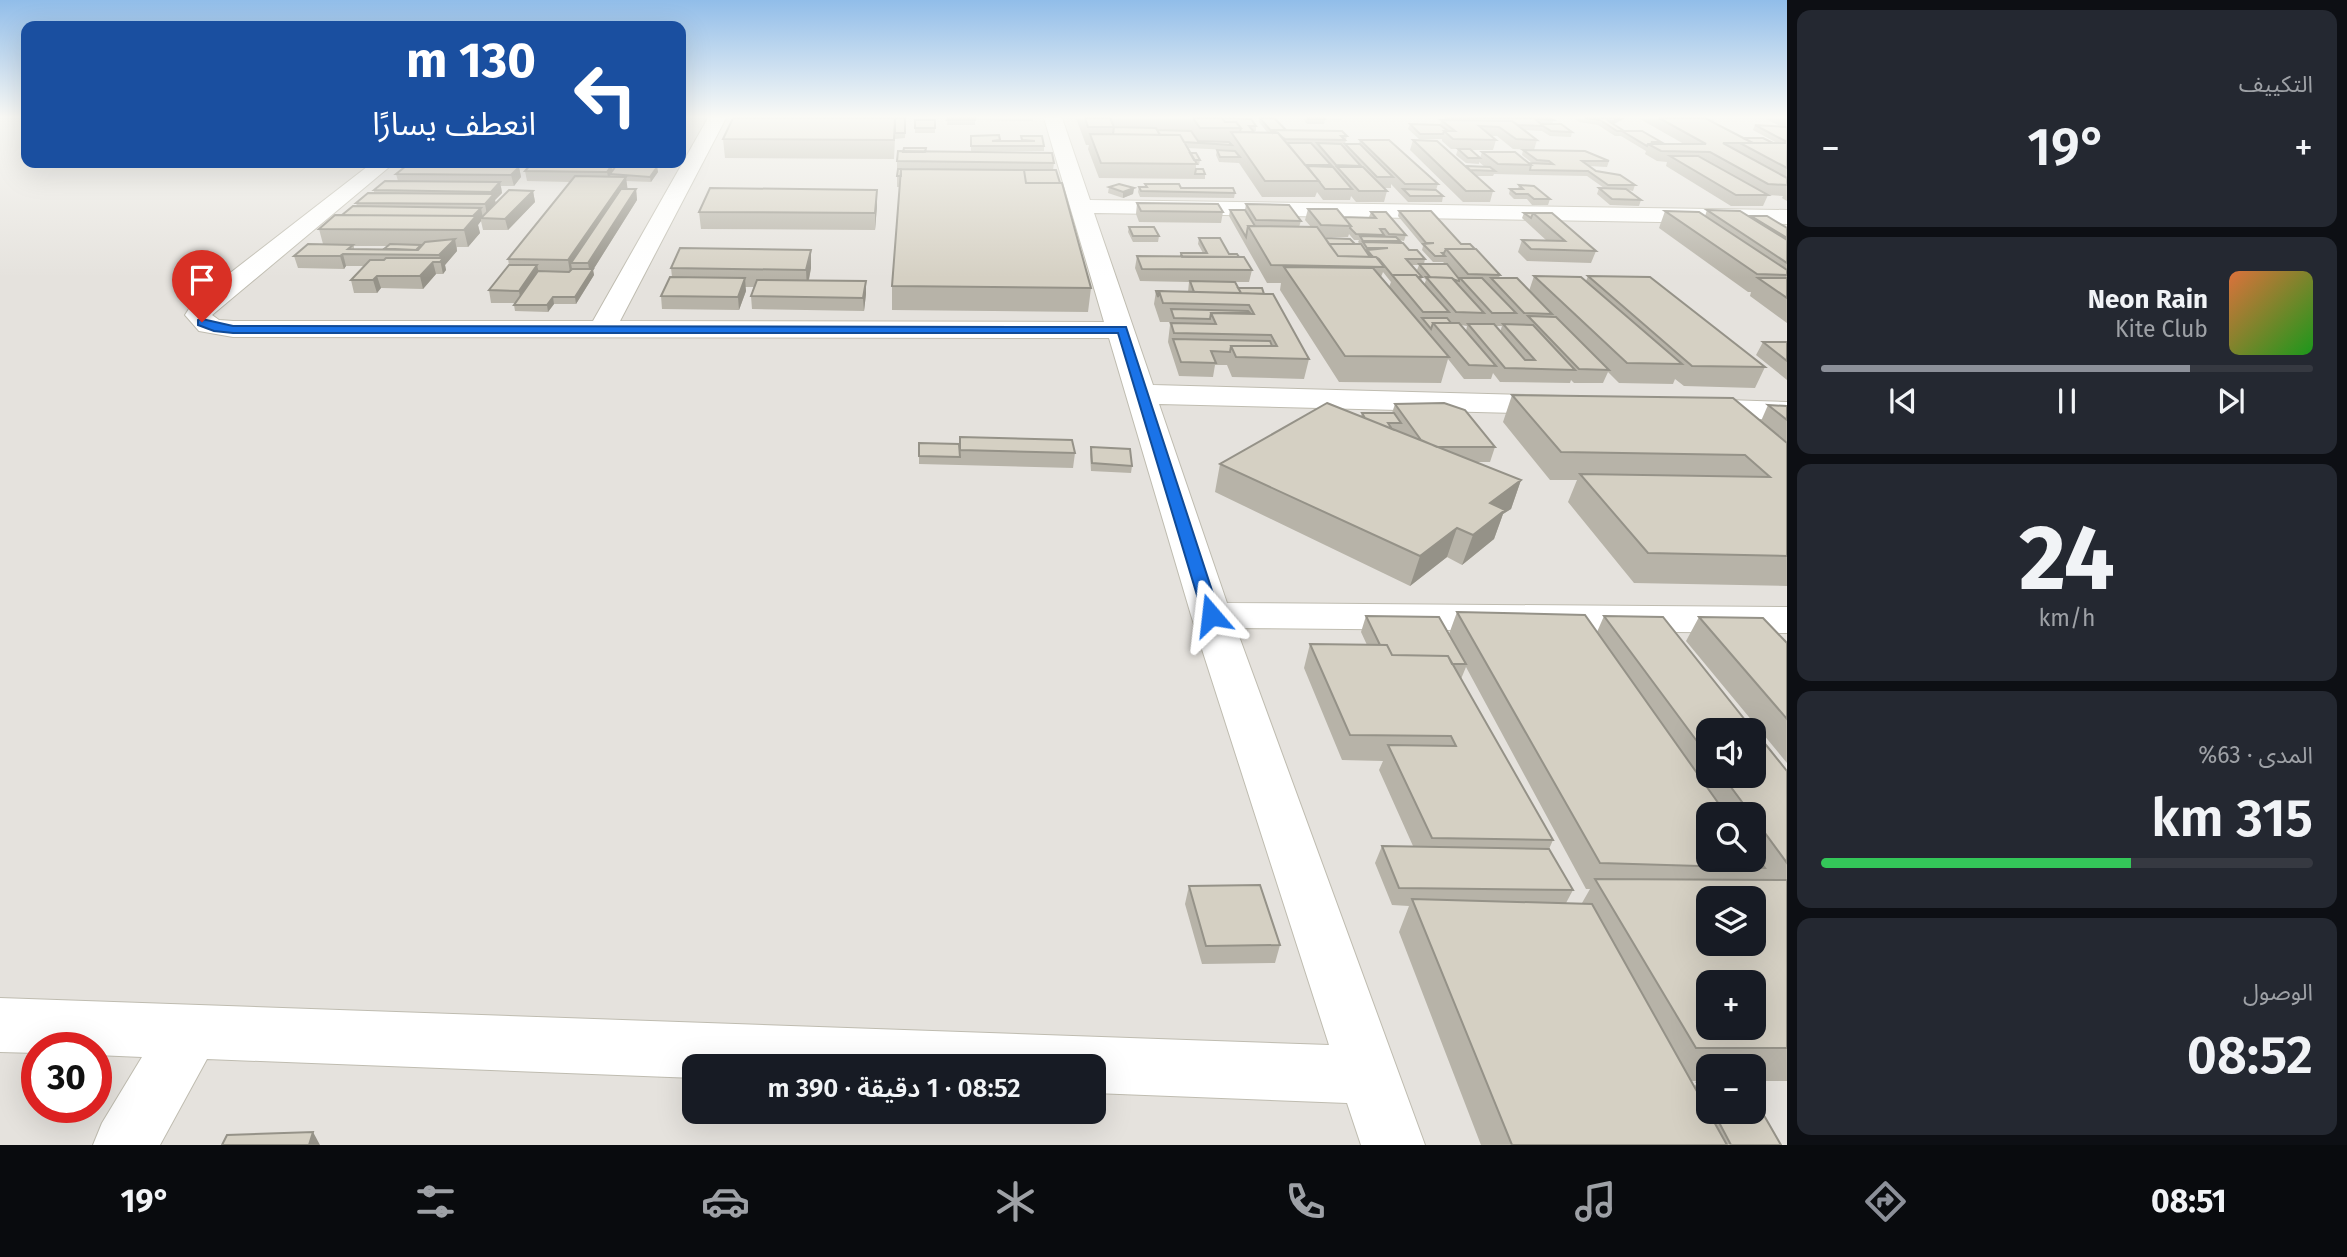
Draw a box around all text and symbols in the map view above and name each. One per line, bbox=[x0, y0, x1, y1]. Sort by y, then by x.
text: 130 m bbox=[406, 31, 536, 90]
icon: left bbox=[560, 49, 651, 140]
text: التكييف bbox=[2239, 70, 2313, 98]
text: انعطف يسارًا bbox=[372, 105, 536, 143]
text: 19° bbox=[2027, 116, 2107, 179]
text: − bbox=[1821, 125, 1840, 171]
text: + bbox=[2294, 125, 2313, 171]
pin bbox=[172, 250, 232, 322]
icon: arrive bbox=[183, 261, 221, 299]
text: Neon Rain bbox=[2088, 284, 2208, 315]
text: Kite Club bbox=[2115, 315, 2208, 343]
icon: previous bbox=[1884, 382, 1922, 420]
icon: pause bbox=[2048, 382, 2086, 420]
icon: next bbox=[2212, 382, 2250, 420]
text: 24 bbox=[2019, 504, 2115, 613]
position arrow bbox=[1174, 578, 1248, 652]
text: km/h bbox=[2039, 604, 2095, 632]
map controls bbox=[1696, 718, 1766, 1124]
button: sound bbox=[1696, 718, 1766, 788]
text: المدى · 63% bbox=[2198, 741, 2313, 769]
text: 315 km bbox=[2151, 787, 2313, 850]
button: search bbox=[1696, 802, 1766, 872]
button: layers bbox=[1696, 886, 1766, 956]
button: + bbox=[1696, 970, 1766, 1040]
text: الوصول bbox=[2243, 978, 2313, 1006]
text: 08:52 bbox=[2187, 1024, 2313, 1087]
speed limit sign: 30 bbox=[21, 1032, 112, 1123]
button: − bbox=[1696, 1054, 1766, 1124]
text: 08:52 · 1 دقيقة · 390 m bbox=[767, 1073, 1021, 1104]
icon: filters bbox=[411, 1177, 460, 1226]
icon: car bbox=[701, 1177, 750, 1226]
icon: climate bbox=[991, 1177, 1040, 1226]
icon: phone bbox=[1281, 1177, 1330, 1226]
icon: music bbox=[1571, 1177, 1620, 1226]
icon: directions bbox=[1861, 1177, 1910, 1226]
text: 19° bbox=[121, 1182, 170, 1220]
text: 08:51 bbox=[2151, 1182, 2227, 1220]

